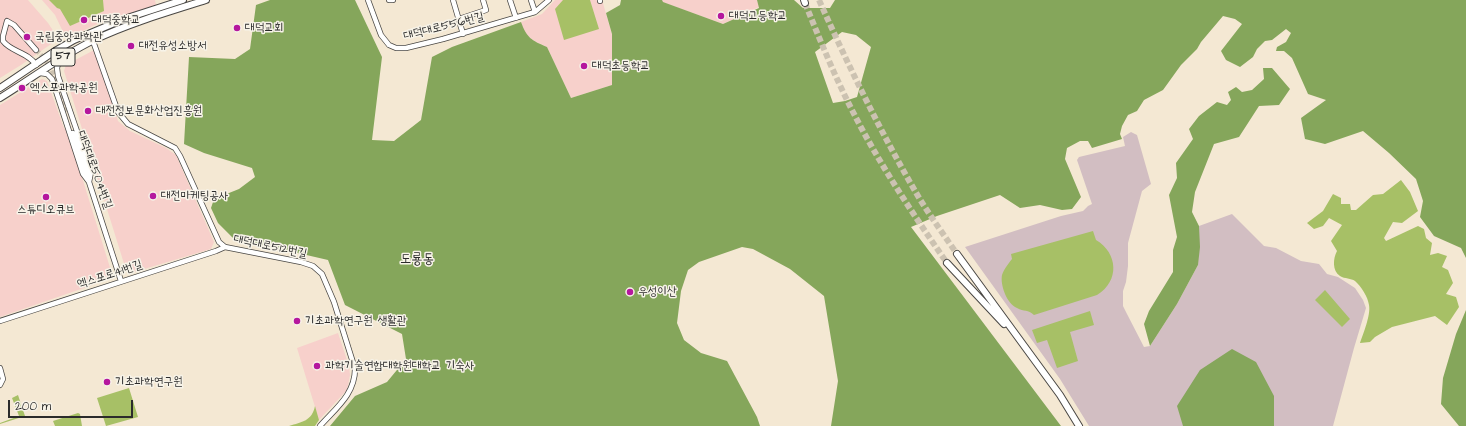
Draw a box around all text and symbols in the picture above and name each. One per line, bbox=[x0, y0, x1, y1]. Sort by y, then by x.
place label: 대덕고등학교 bbox=[729, 9, 787, 23]
street label: 대덕대로556번길 bbox=[402, 10, 486, 44]
marker: 대덕고등학교 bbox=[716, 11, 726, 21]
place label: 대덕중학교 bbox=[92, 13, 140, 27]
marker: 대덕중학교 bbox=[79, 15, 89, 25]
place label: 대덕교회 bbox=[245, 21, 284, 35]
marker: 대덕교회 bbox=[232, 23, 242, 33]
place label: 국립중앙과학관 bbox=[35, 30, 103, 44]
marker: 국립중앙과학관 bbox=[22, 32, 32, 42]
place label: 대전유성소방서 bbox=[139, 39, 207, 53]
marker: 대전유성소방서 bbox=[126, 41, 136, 51]
road number: 57 bbox=[51, 48, 75, 66]
place label: 대덕초등학교 bbox=[592, 59, 650, 73]
marker: 대덕초등학교 bbox=[579, 61, 589, 71]
place label: 엑스포과학공원 bbox=[30, 81, 98, 95]
marker: 엑스포과학공원 bbox=[17, 83, 27, 93]
place label: 대전정보문화산업진흥원 bbox=[96, 104, 202, 118]
marker: 대전정보문화산업진흥원 bbox=[83, 106, 93, 116]
street label: 대덕대로504번길 bbox=[73, 129, 115, 211]
place label: 대전마케팅공사 bbox=[161, 189, 229, 203]
marker: 대전마케팅공사 bbox=[148, 191, 158, 201]
marker: 스튜디오큐브 bbox=[41, 192, 51, 202]
place label: 스튜디오큐브 bbox=[17, 203, 75, 217]
street label: 대덕대로512번길 bbox=[232, 232, 308, 262]
district label: 도룡동 bbox=[400, 252, 434, 268]
street label: 엑스포로41번길 bbox=[76, 258, 144, 292]
place label: 우성이산 bbox=[638, 285, 677, 299]
marker: 우성이산 bbox=[625, 287, 635, 297]
place label: 기초과학연구원 생활관 bbox=[305, 314, 406, 328]
marker: 기초과학연구원 생활관 bbox=[292, 316, 302, 326]
place label: 과학기술연합대학원대학교 기숙사 bbox=[325, 359, 475, 373]
marker: 과학기술연합대학원대학교 기숙사 bbox=[312, 361, 322, 371]
place label: 기초과학연구원 bbox=[115, 375, 183, 389]
marker: 기초과학연구원 bbox=[102, 377, 112, 387]
scale bar bbox=[10, 392, 135, 418]
text: 200 m bbox=[15, 398, 51, 415]

